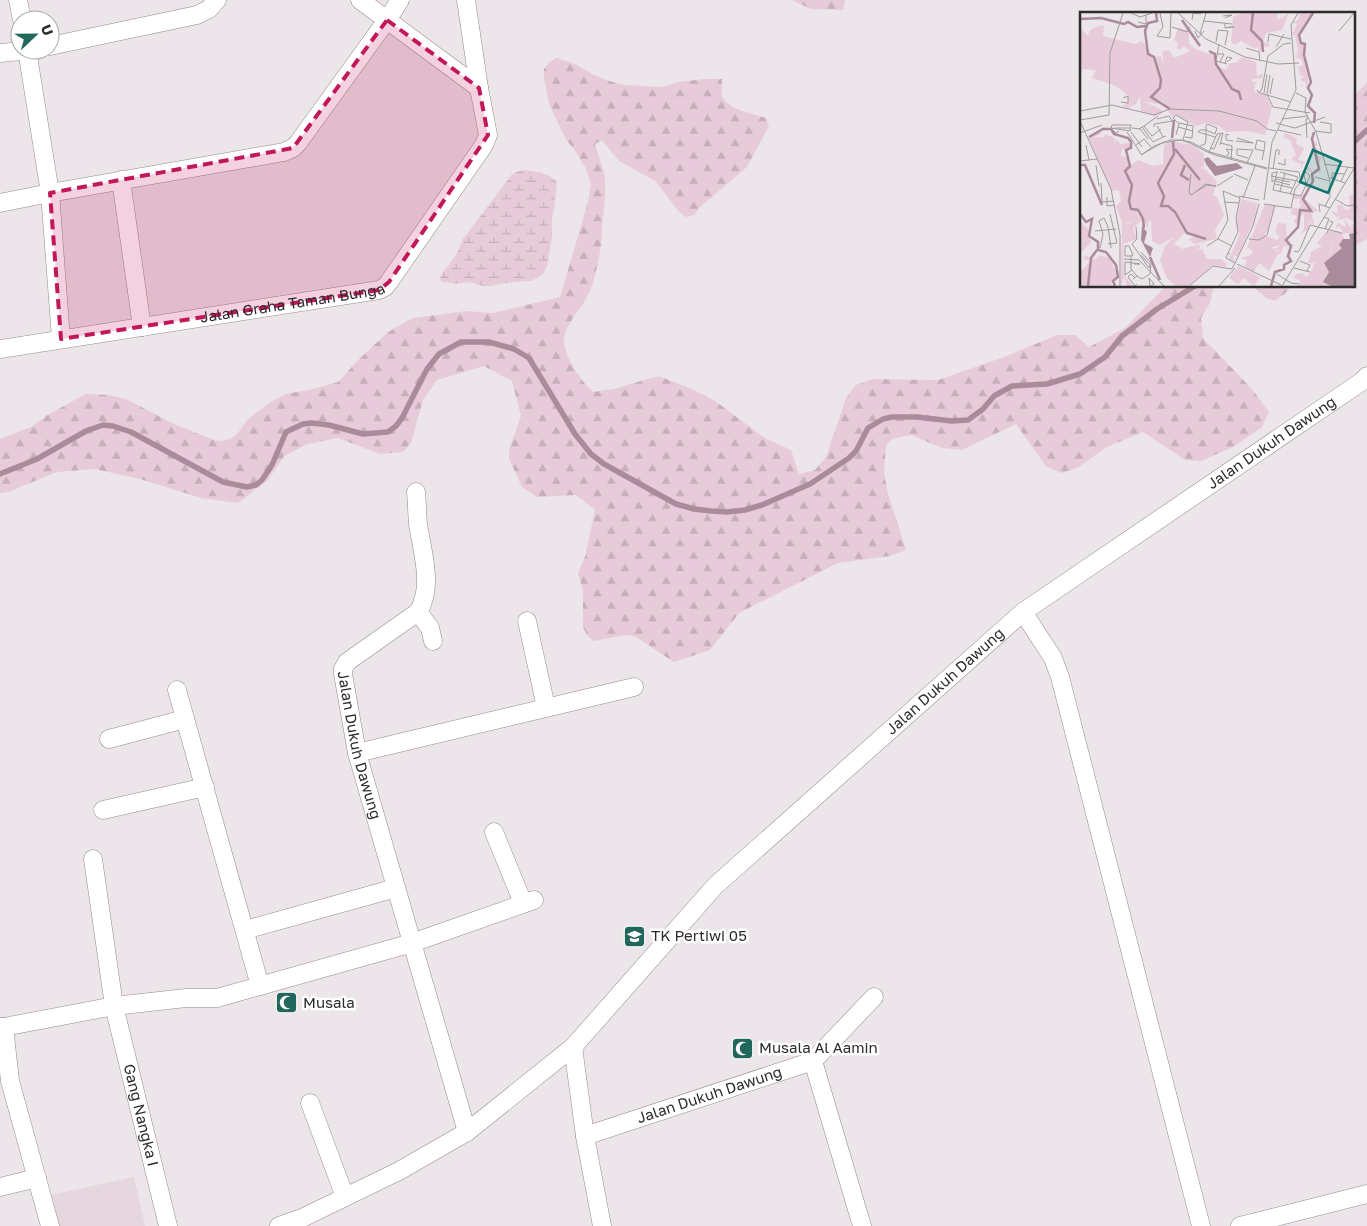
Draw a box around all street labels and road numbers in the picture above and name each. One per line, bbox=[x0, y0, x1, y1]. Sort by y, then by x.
street label: Jalan Graha Taman Bunga bbox=[199, 278, 388, 326]
street label: Jalan Dukuh Dawung bbox=[1203, 392, 1339, 492]
street label: Jalan Dukuh Dawung bbox=[882, 623, 1007, 738]
street label: Jalan Dukuh Dawung bbox=[335, 669, 386, 821]
street label: Gang Nangka I bbox=[121, 1062, 163, 1168]
street label: Jalan Dukuh Dawung bbox=[634, 1062, 784, 1126]

